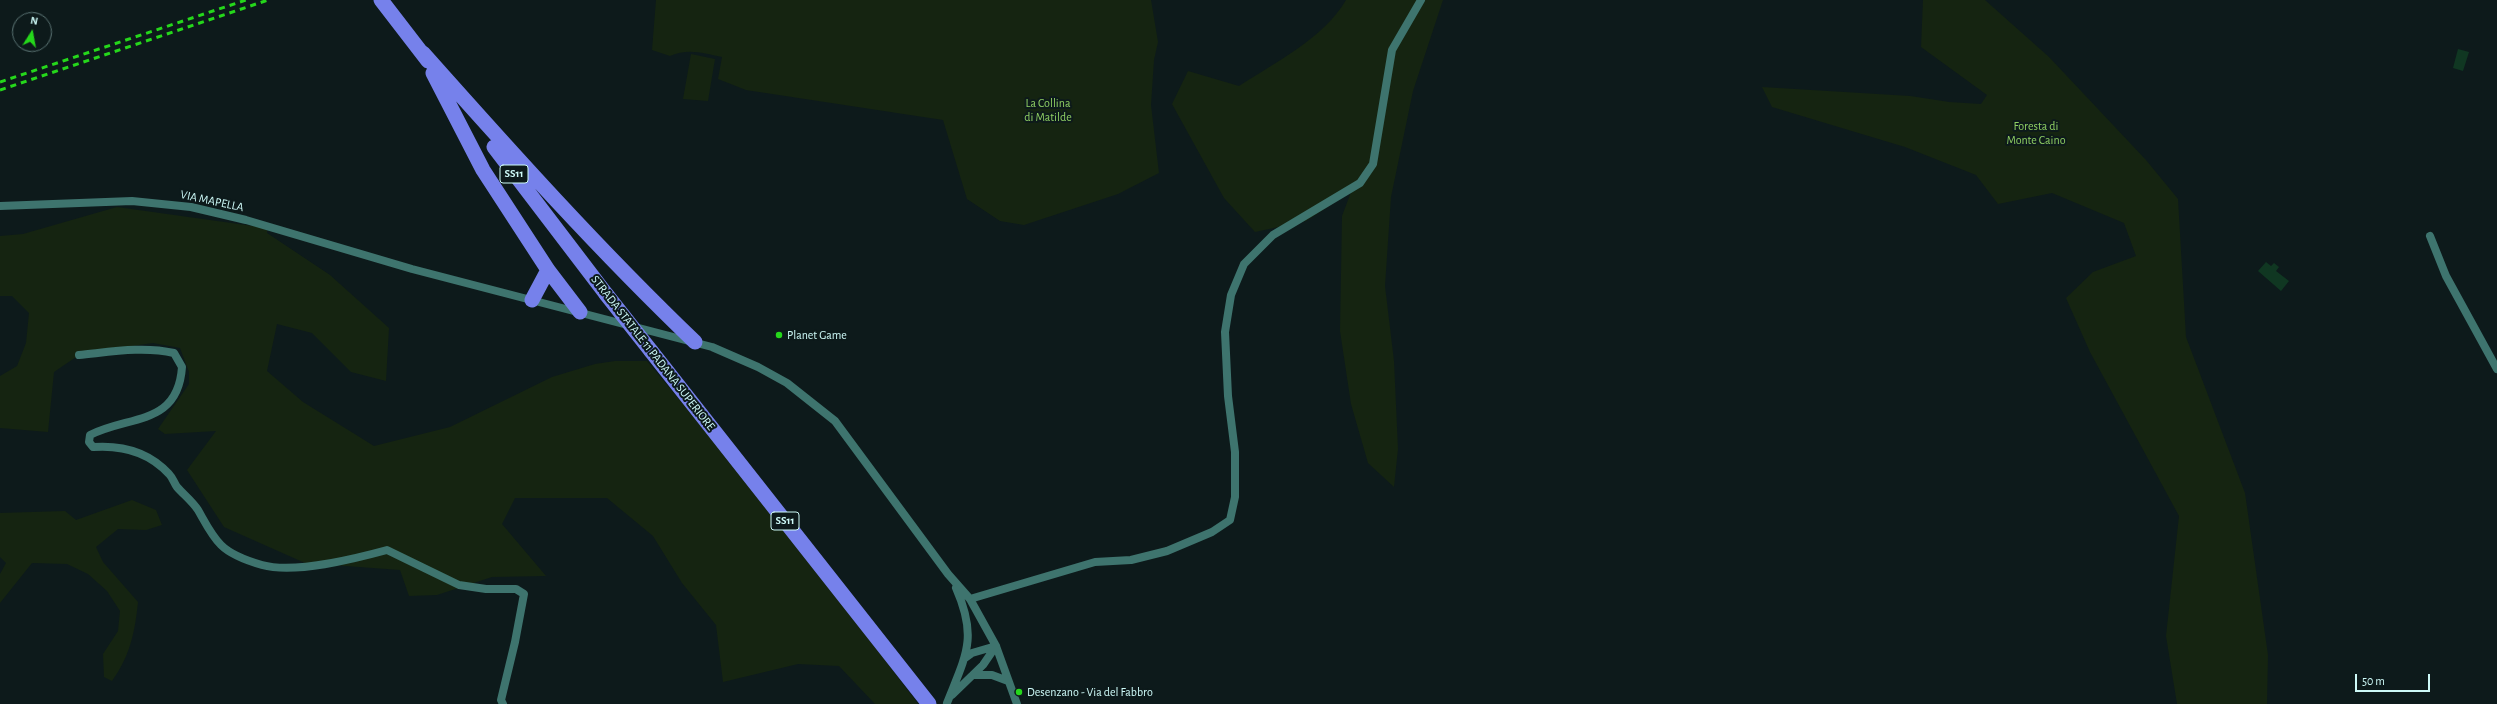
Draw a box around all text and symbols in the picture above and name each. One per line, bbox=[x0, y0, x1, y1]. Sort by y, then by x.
north arrow bbox=[12, 12, 52, 52]
text: N bbox=[29, 15, 39, 27]
park label: La Collina di Matilde bbox=[1024, 96, 1072, 124]
park label: Foresta di Monte Caino bbox=[2006, 119, 2066, 147]
road number: SS11 bbox=[500, 165, 528, 183]
street label: VIA MAPELLA bbox=[179, 187, 245, 215]
street label: STRADA STATALE 11 PADANA SUPERIORE bbox=[588, 273, 718, 433]
place label: Planet Game bbox=[787, 328, 847, 342]
marker: Planet Game bbox=[774, 330, 784, 340]
road number: SS11 bbox=[771, 512, 799, 530]
scale bar bbox=[2357, 666, 2432, 692]
text: 50 m bbox=[2362, 675, 2385, 687]
place label: Desenzano - Via del Fabbro bbox=[1027, 685, 1153, 699]
marker: Desenzano - Via del Fabbro bbox=[1014, 687, 1024, 697]

